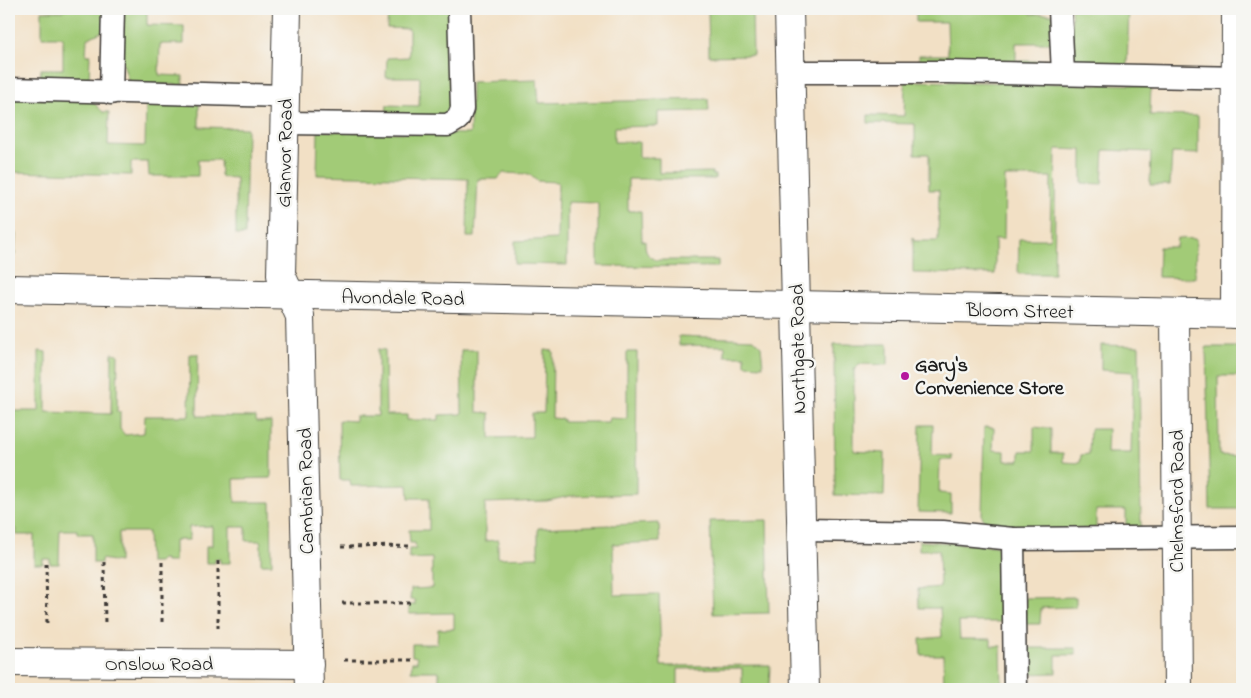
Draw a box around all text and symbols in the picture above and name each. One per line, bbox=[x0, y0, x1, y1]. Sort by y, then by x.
street label: Glanvor Road bbox=[271, 98, 302, 208]
street label: Avondale Road bbox=[341, 284, 465, 315]
street label: Northgate Road bbox=[784, 284, 816, 414]
street label: Bloom Street bbox=[965, 297, 1074, 328]
place label: Gary's Convenience Store bbox=[915, 352, 1065, 404]
marker: Gary's Convenience Store bbox=[899, 370, 911, 382]
street label: Cambrian Road bbox=[292, 427, 323, 555]
street label: Chelmsford Road bbox=[1164, 430, 1193, 572]
street label: Onslow Road bbox=[105, 651, 213, 680]

